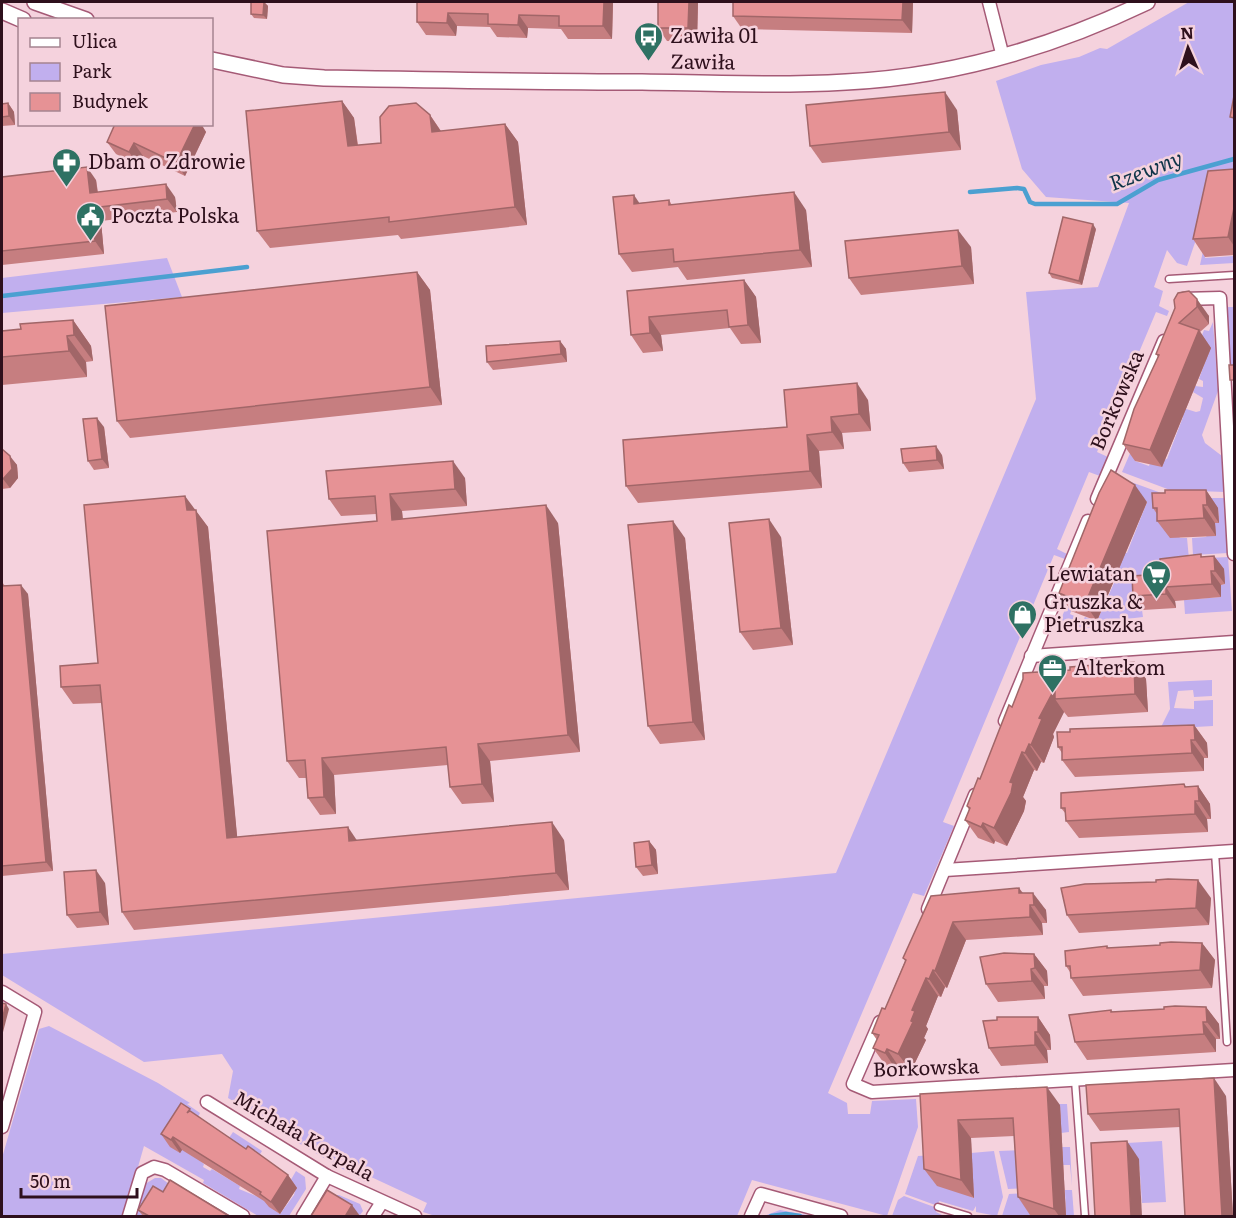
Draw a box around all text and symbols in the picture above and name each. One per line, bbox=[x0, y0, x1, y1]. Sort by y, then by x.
legend bbox=[18, 18, 213, 126]
north arrow bbox=[1158, 18, 1218, 78]
place label: Zawiła 01 bbox=[670, 19, 758, 49]
bus stop icon: Zawiła 01 bbox=[633, 20, 665, 62]
text: N bbox=[1180, 20, 1195, 44]
text: Ulica bbox=[72, 27, 118, 54]
street label: Zawiła bbox=[671, 44, 736, 76]
text: Park bbox=[72, 57, 113, 84]
text: Budynek bbox=[72, 87, 149, 114]
water label: Rzewny bbox=[1104, 141, 1186, 197]
place label: Dbam o Zdrowie bbox=[88, 145, 245, 175]
pharmacy icon: Dbam o Zdrowie bbox=[51, 146, 83, 188]
place label: Poczta Polska bbox=[111, 199, 239, 229]
public building icon: Poczta Polska bbox=[74, 200, 106, 242]
street label: Borkowska bbox=[1081, 344, 1150, 454]
place label: Lewiatan bbox=[1047, 557, 1136, 587]
supermarket icon: Lewiatan bbox=[1141, 558, 1173, 600]
place label: Gruszka & Pietruszka bbox=[1044, 585, 1144, 638]
shop icon: Gruszka & Pietruszka bbox=[1007, 598, 1039, 640]
place label: Alterkom bbox=[1074, 651, 1165, 681]
office icon: Alterkom bbox=[1037, 652, 1069, 694]
street label: Borkowska bbox=[872, 1049, 980, 1083]
street label: Michała Korpala bbox=[229, 1082, 381, 1187]
scale bar bbox=[21, 1161, 136, 1199]
text: 50 m bbox=[30, 1167, 71, 1194]

